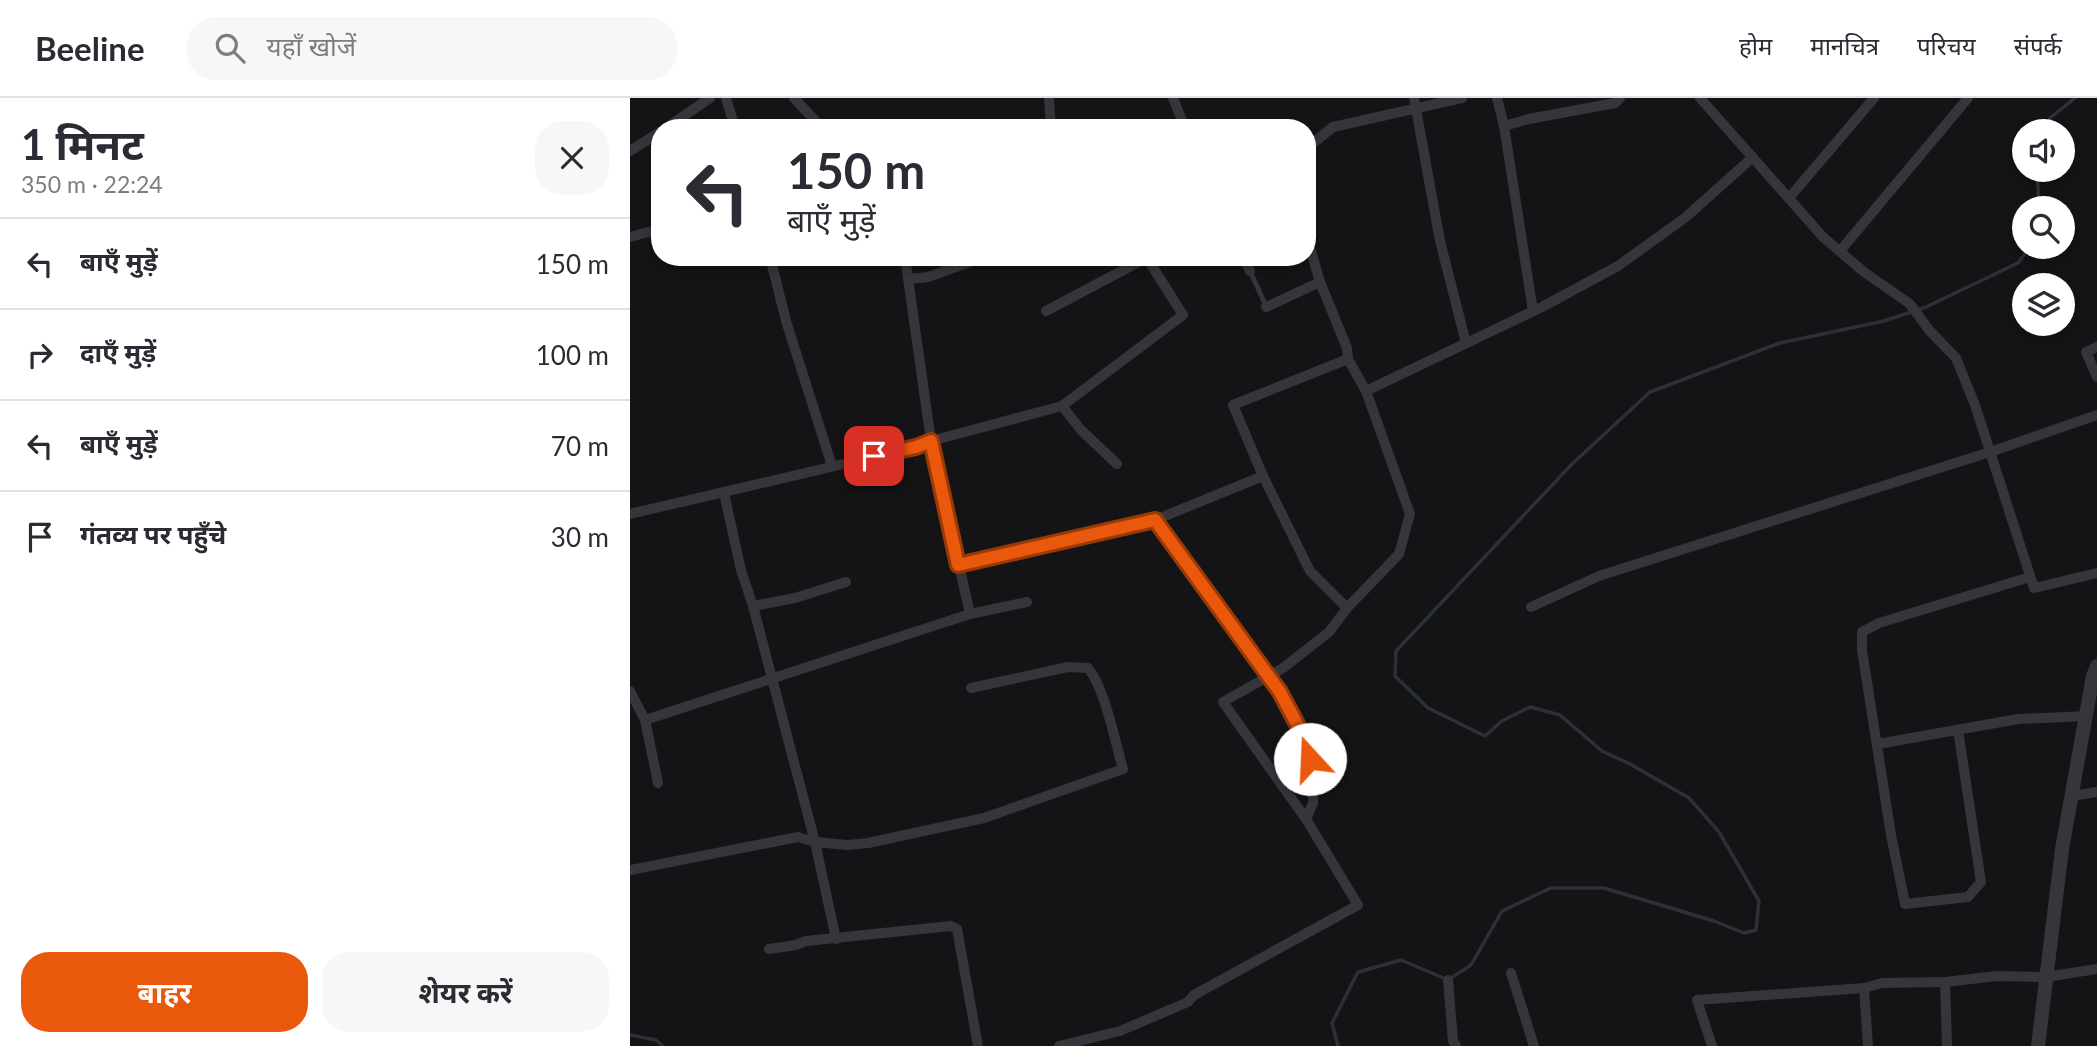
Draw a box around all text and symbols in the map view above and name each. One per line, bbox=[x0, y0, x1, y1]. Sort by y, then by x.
search box bbox=[187, 17, 677, 80]
text: Beeline bbox=[35, 28, 145, 68]
icon: search bbox=[211, 29, 249, 67]
text: यहाँ खोजें bbox=[267, 30, 356, 62]
text: होम bbox=[1739, 31, 1772, 60]
text: मानचित्र bbox=[1810, 31, 1879, 60]
text: परिचय bbox=[1917, 31, 1976, 60]
text: संपर्क bbox=[2014, 31, 2062, 60]
text: 1 मिनट bbox=[21, 119, 144, 169]
map controls bbox=[2012, 119, 2075, 336]
button: sound bbox=[2012, 119, 2075, 182]
button: close bbox=[535, 121, 609, 195]
text: 150 m bbox=[787, 141, 925, 199]
icon: left bbox=[672, 147, 763, 238]
text: 350 m · 22:24 bbox=[21, 170, 163, 198]
button: search bbox=[2012, 196, 2075, 259]
text: बाएँ मुड़ें bbox=[787, 200, 876, 239]
icon: left bbox=[21, 245, 59, 283]
text: बाएँ मुड़ें bbox=[80, 245, 158, 277]
text: 150 m bbox=[536, 248, 609, 280]
button: layers bbox=[2012, 273, 2075, 336]
icon: right bbox=[21, 336, 59, 374]
text: दाएँ मुड़ें bbox=[80, 336, 156, 368]
text: 100 m bbox=[536, 339, 609, 371]
pin bbox=[844, 426, 904, 486]
icon: left bbox=[21, 427, 59, 465]
text: बाएँ मुड़ें bbox=[80, 427, 158, 459]
text: 70 m bbox=[551, 430, 609, 462]
icon: arrive bbox=[855, 437, 893, 475]
icon: arrive bbox=[21, 518, 59, 556]
text: गंतव्य पर पहुँचे bbox=[80, 518, 226, 550]
text: 30 m bbox=[551, 521, 609, 553]
position arrow bbox=[1273, 722, 1347, 796]
button: बाहर bbox=[21, 952, 308, 1032]
button: शेयर करें bbox=[322, 952, 609, 1032]

